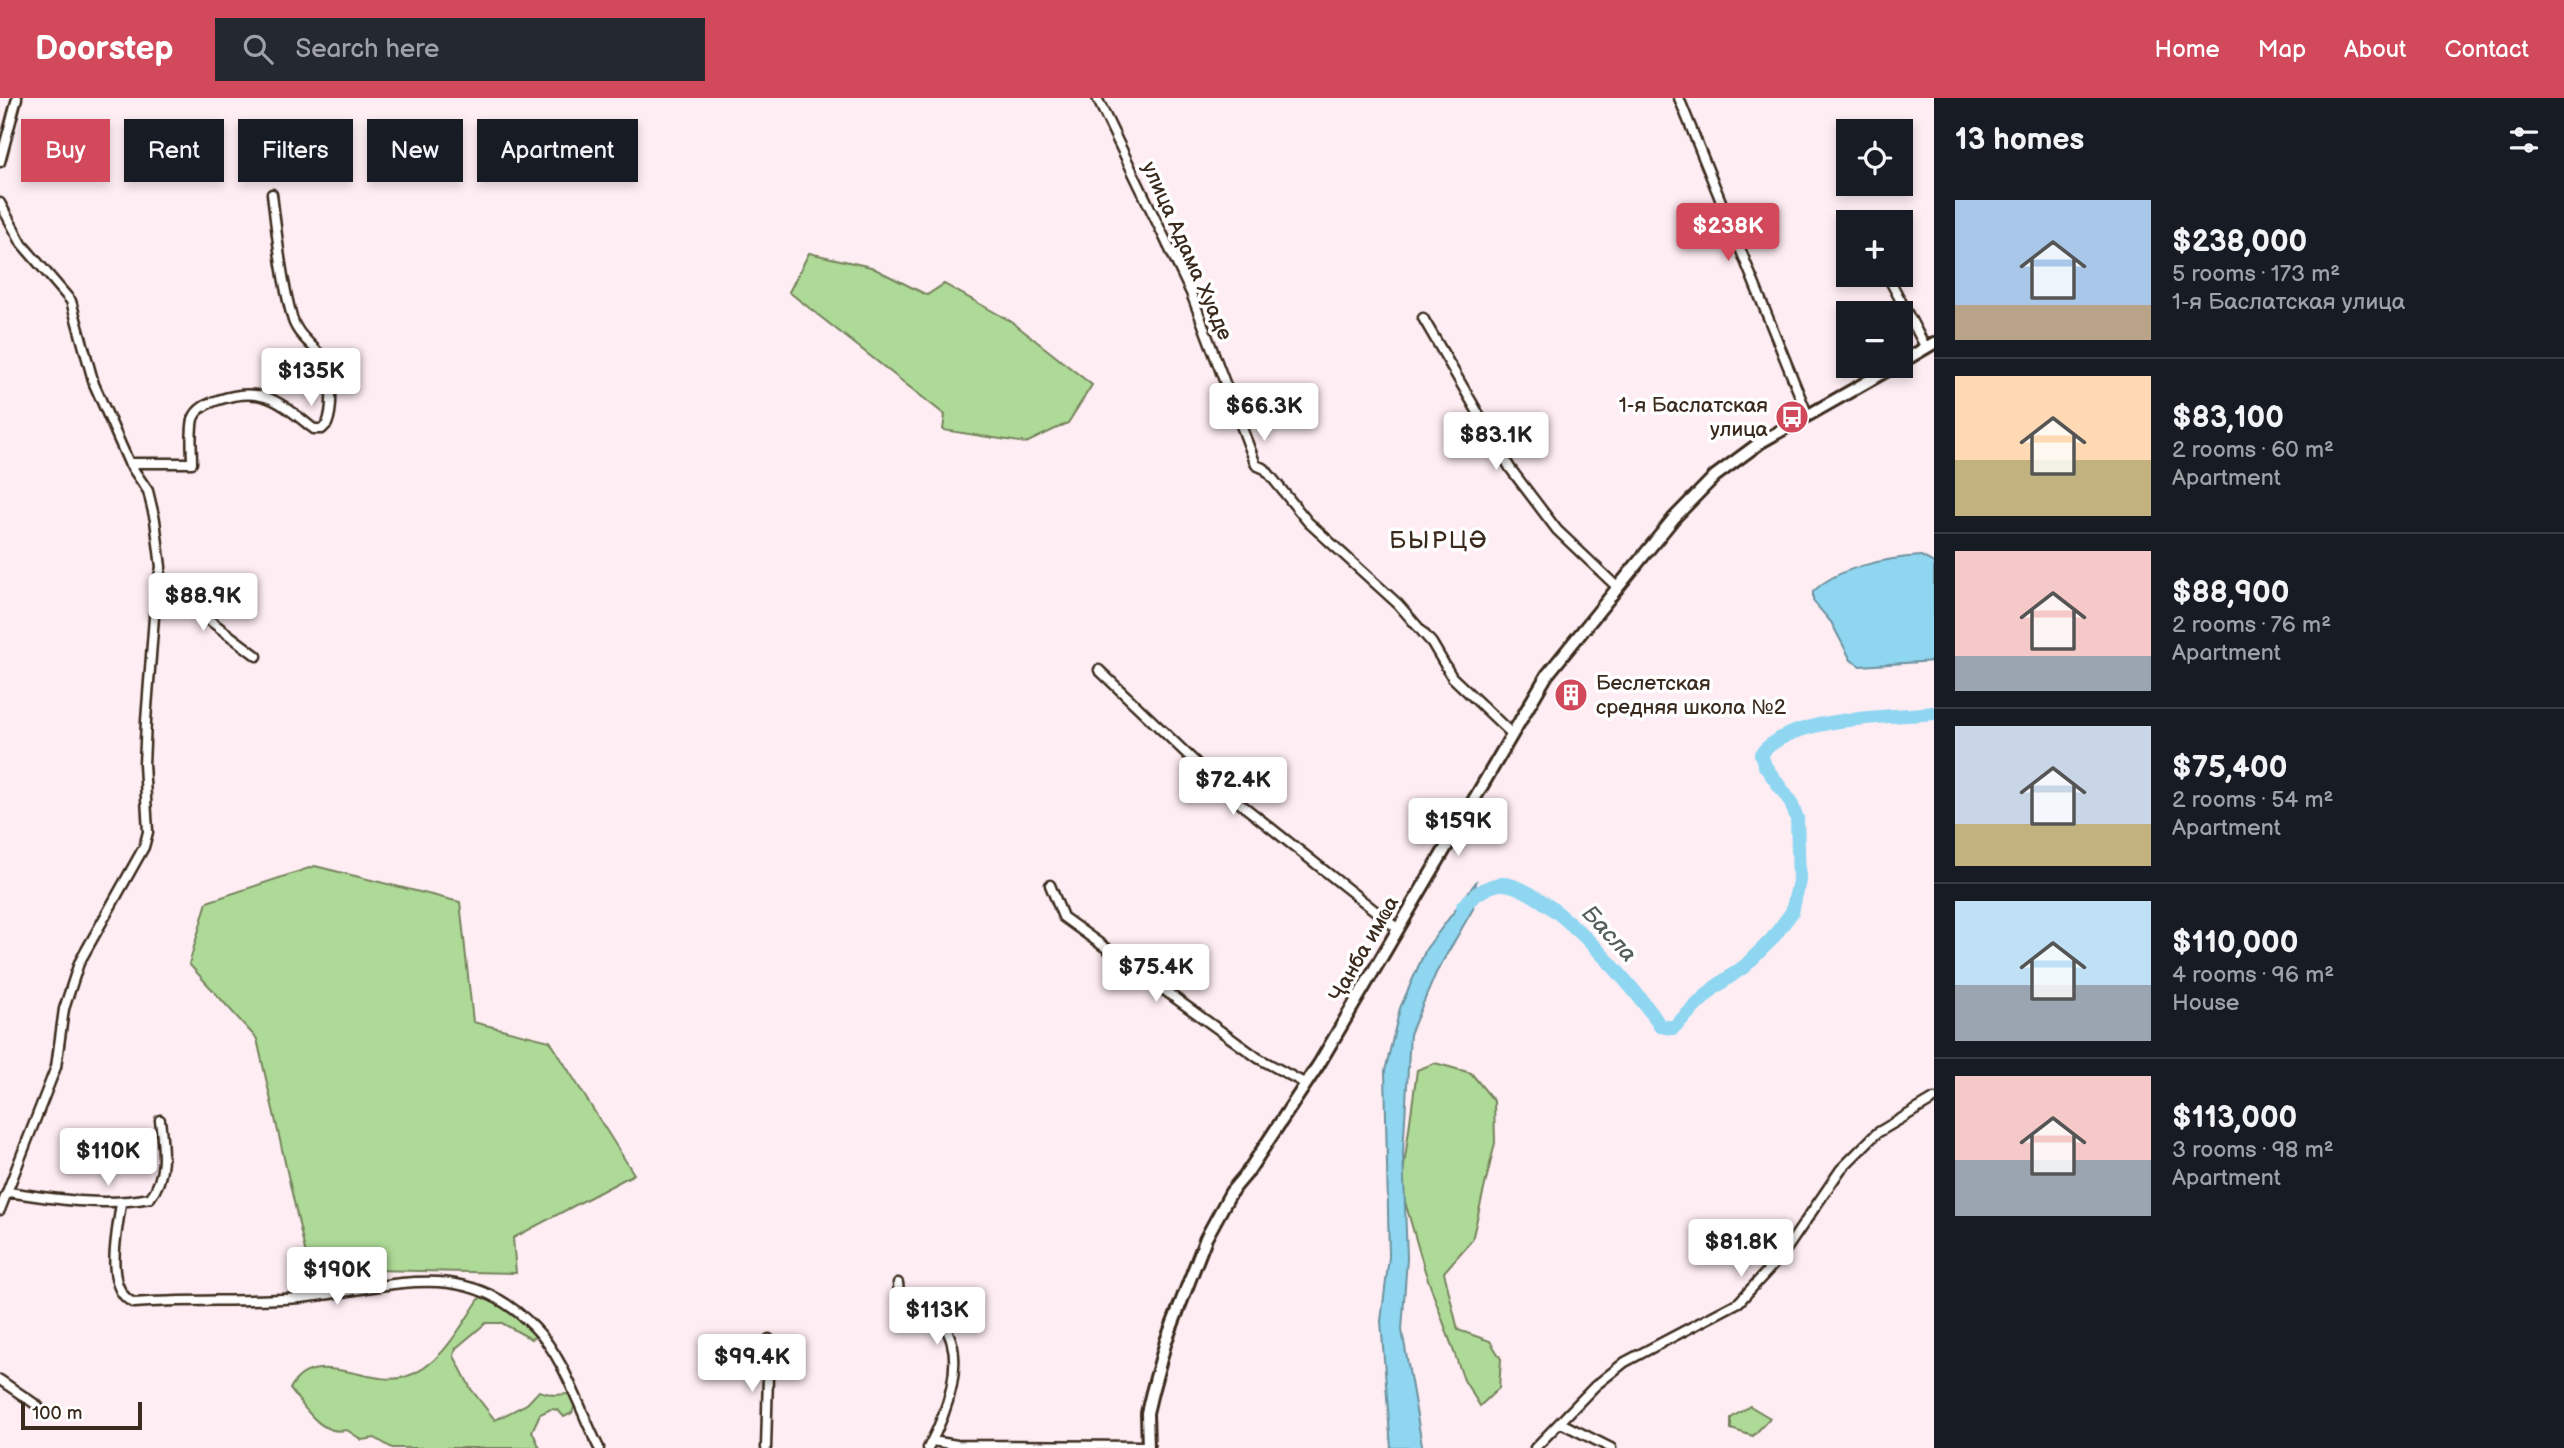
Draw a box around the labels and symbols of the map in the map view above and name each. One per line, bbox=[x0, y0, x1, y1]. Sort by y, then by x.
street label: улица Адама Хуаде bbox=[1136, 158, 1238, 344]
pin: $238K bbox=[1679, 204, 1777, 263]
pin: $135K bbox=[262, 348, 360, 408]
pin: $66.3K bbox=[1207, 384, 1321, 443]
place label: 1-я Баслатская улица bbox=[1619, 393, 1769, 442]
bus stop icon: 1-я Баслатская улица bbox=[1773, 398, 1811, 436]
pin: $83.1K bbox=[1439, 412, 1553, 472]
district label: БЫРЦӘ bbox=[1389, 526, 1489, 555]
pin: $88.9K bbox=[146, 574, 260, 633]
place label: Беслетская средняя школа №2 bbox=[1596, 671, 1787, 720]
building icon: Беслетская средняя школа №2 bbox=[1552, 676, 1590, 714]
pin: $72.4K bbox=[1176, 758, 1290, 817]
pin: $159K bbox=[1409, 798, 1507, 858]
street label: Ҷанба имҩа bbox=[1324, 891, 1405, 1006]
water label: Басла bbox=[1576, 900, 1642, 968]
pin: $75.4K bbox=[1099, 944, 1213, 1004]
pin: $110K bbox=[59, 1128, 157, 1188]
pin: $81.8K bbox=[1684, 1220, 1798, 1279]
pin: $190K bbox=[288, 1248, 386, 1307]
pin: $113K bbox=[888, 1288, 986, 1347]
pin: $99.4K bbox=[695, 1334, 809, 1394]
scale bar bbox=[21, 1399, 142, 1431]

